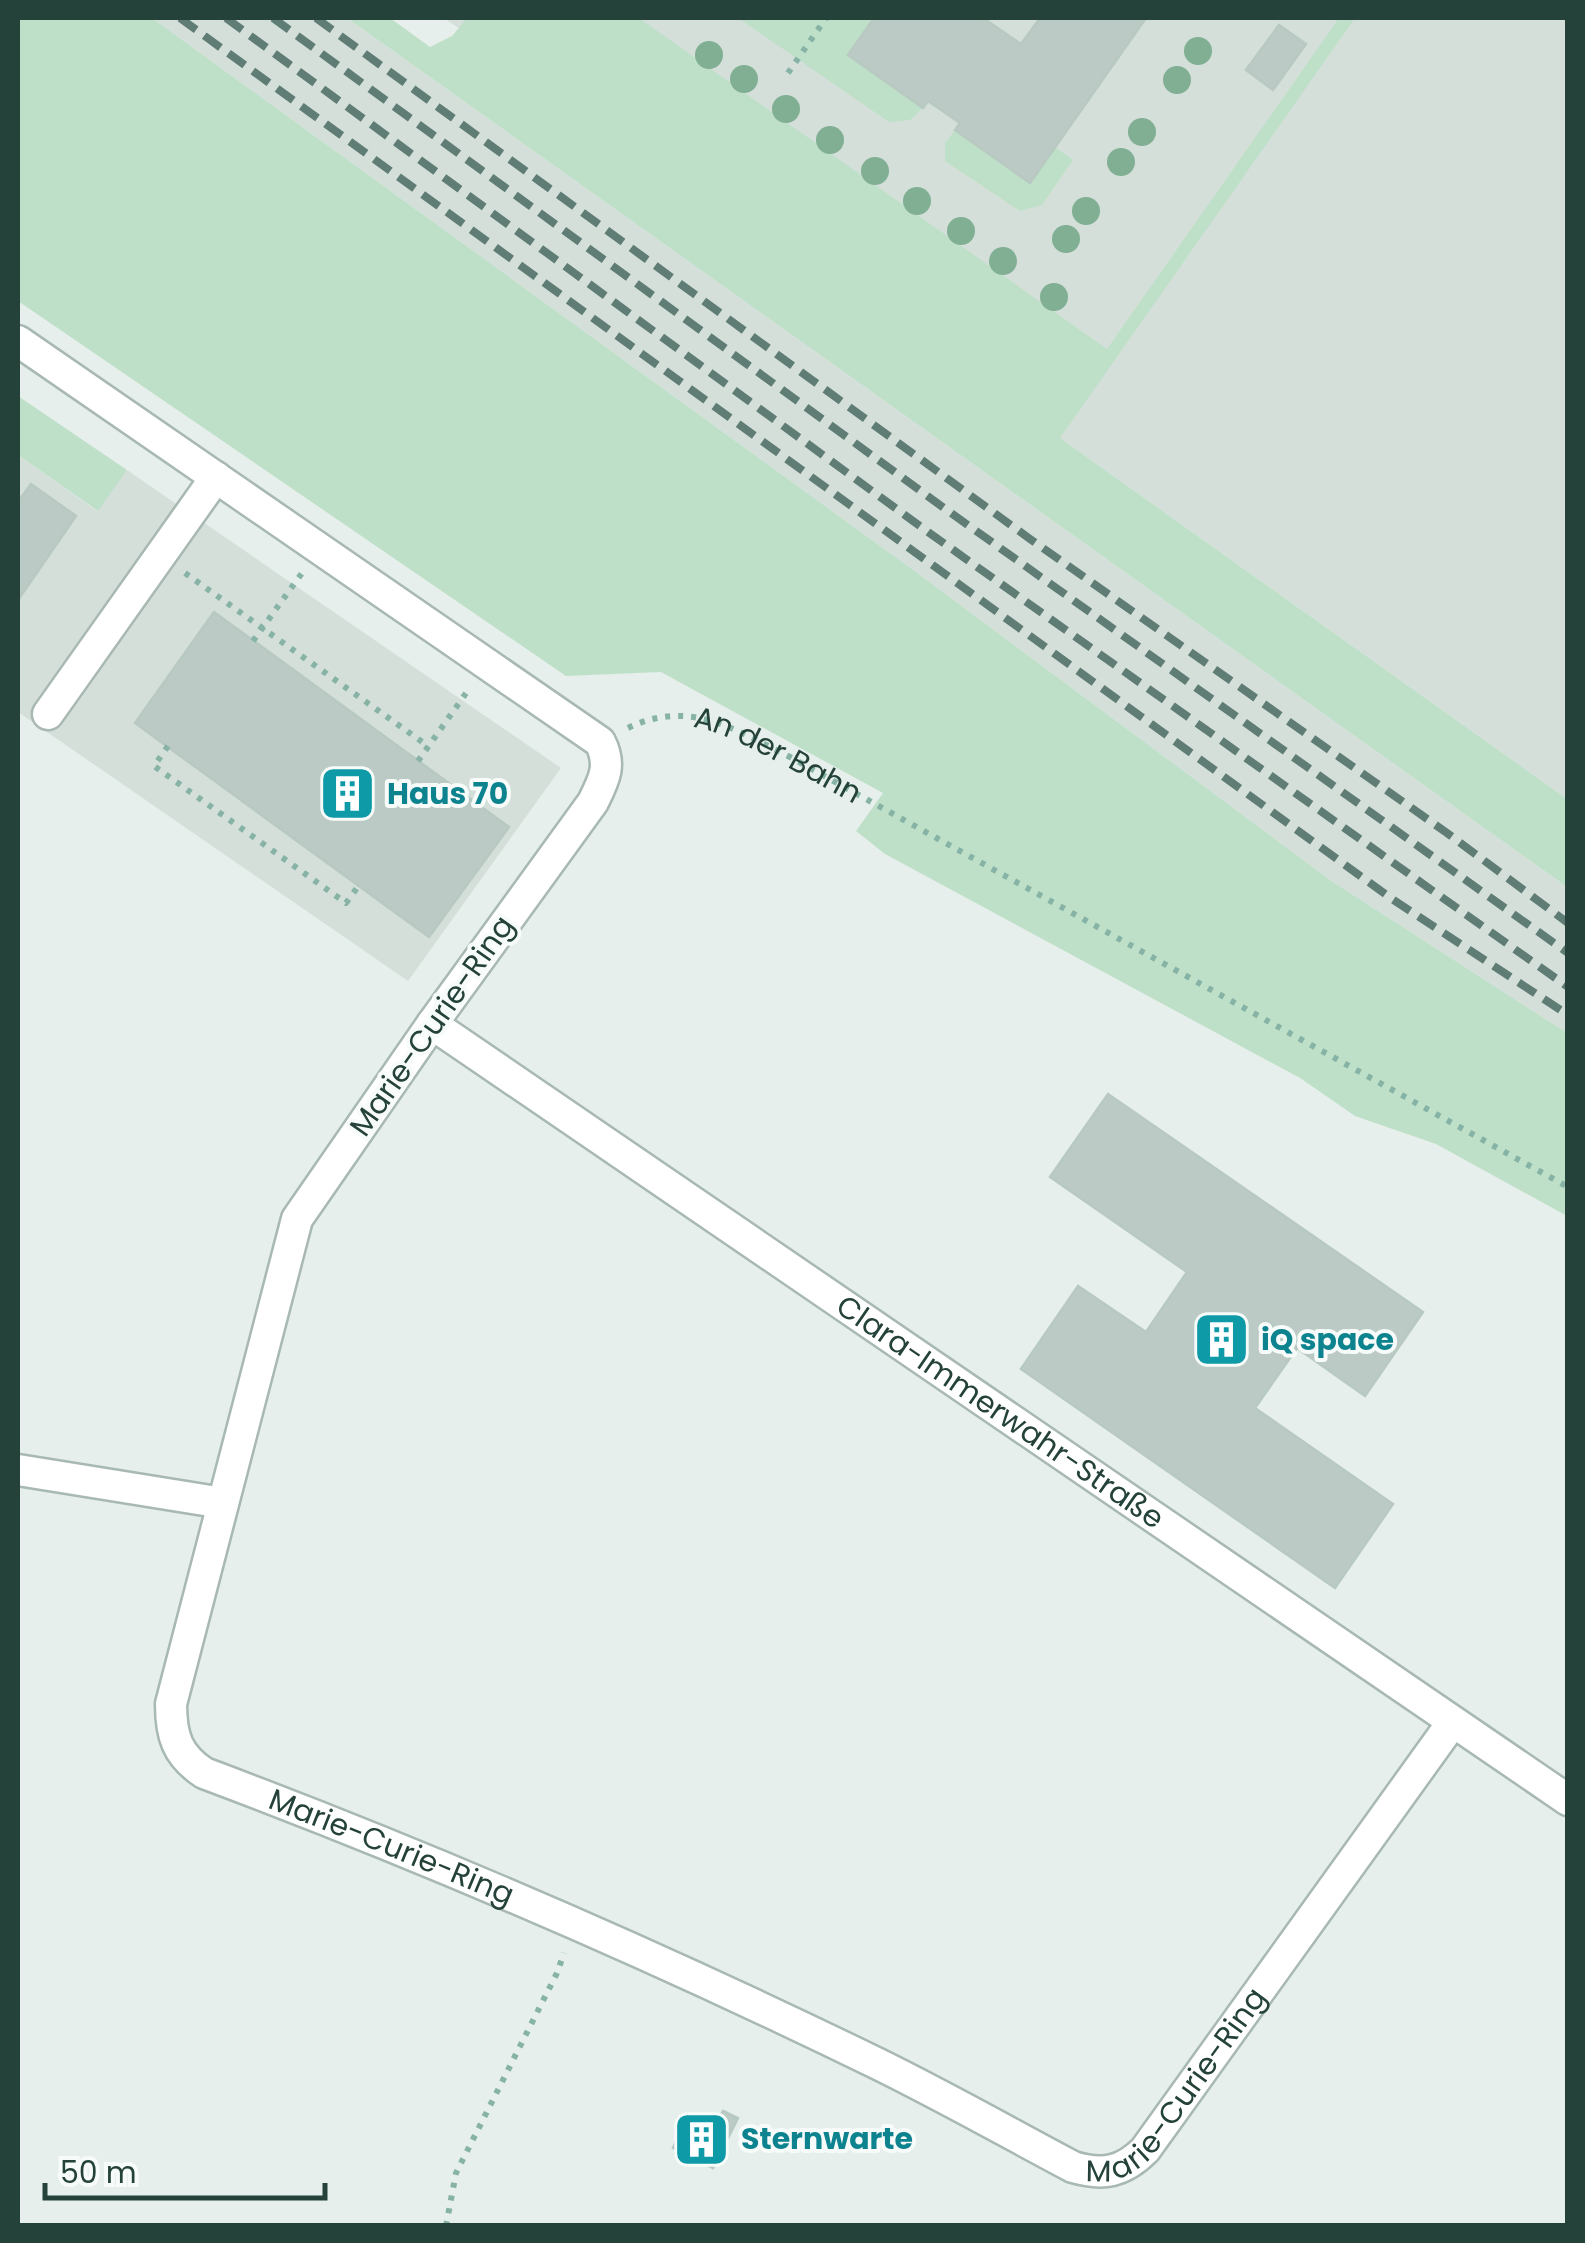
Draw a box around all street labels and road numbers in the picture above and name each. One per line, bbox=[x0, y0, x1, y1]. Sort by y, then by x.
street label: An der Bahn bbox=[690, 695, 870, 814]
street label: Marie-Curie-Ring bbox=[339, 906, 524, 1145]
street label: Clara-Immerwahr-Straße bbox=[828, 1284, 1173, 1539]
street label: Marie-Curie-Ring bbox=[263, 1778, 521, 1916]
street label: Marie-Curie-Ring bbox=[1085, 1978, 1276, 2193]

